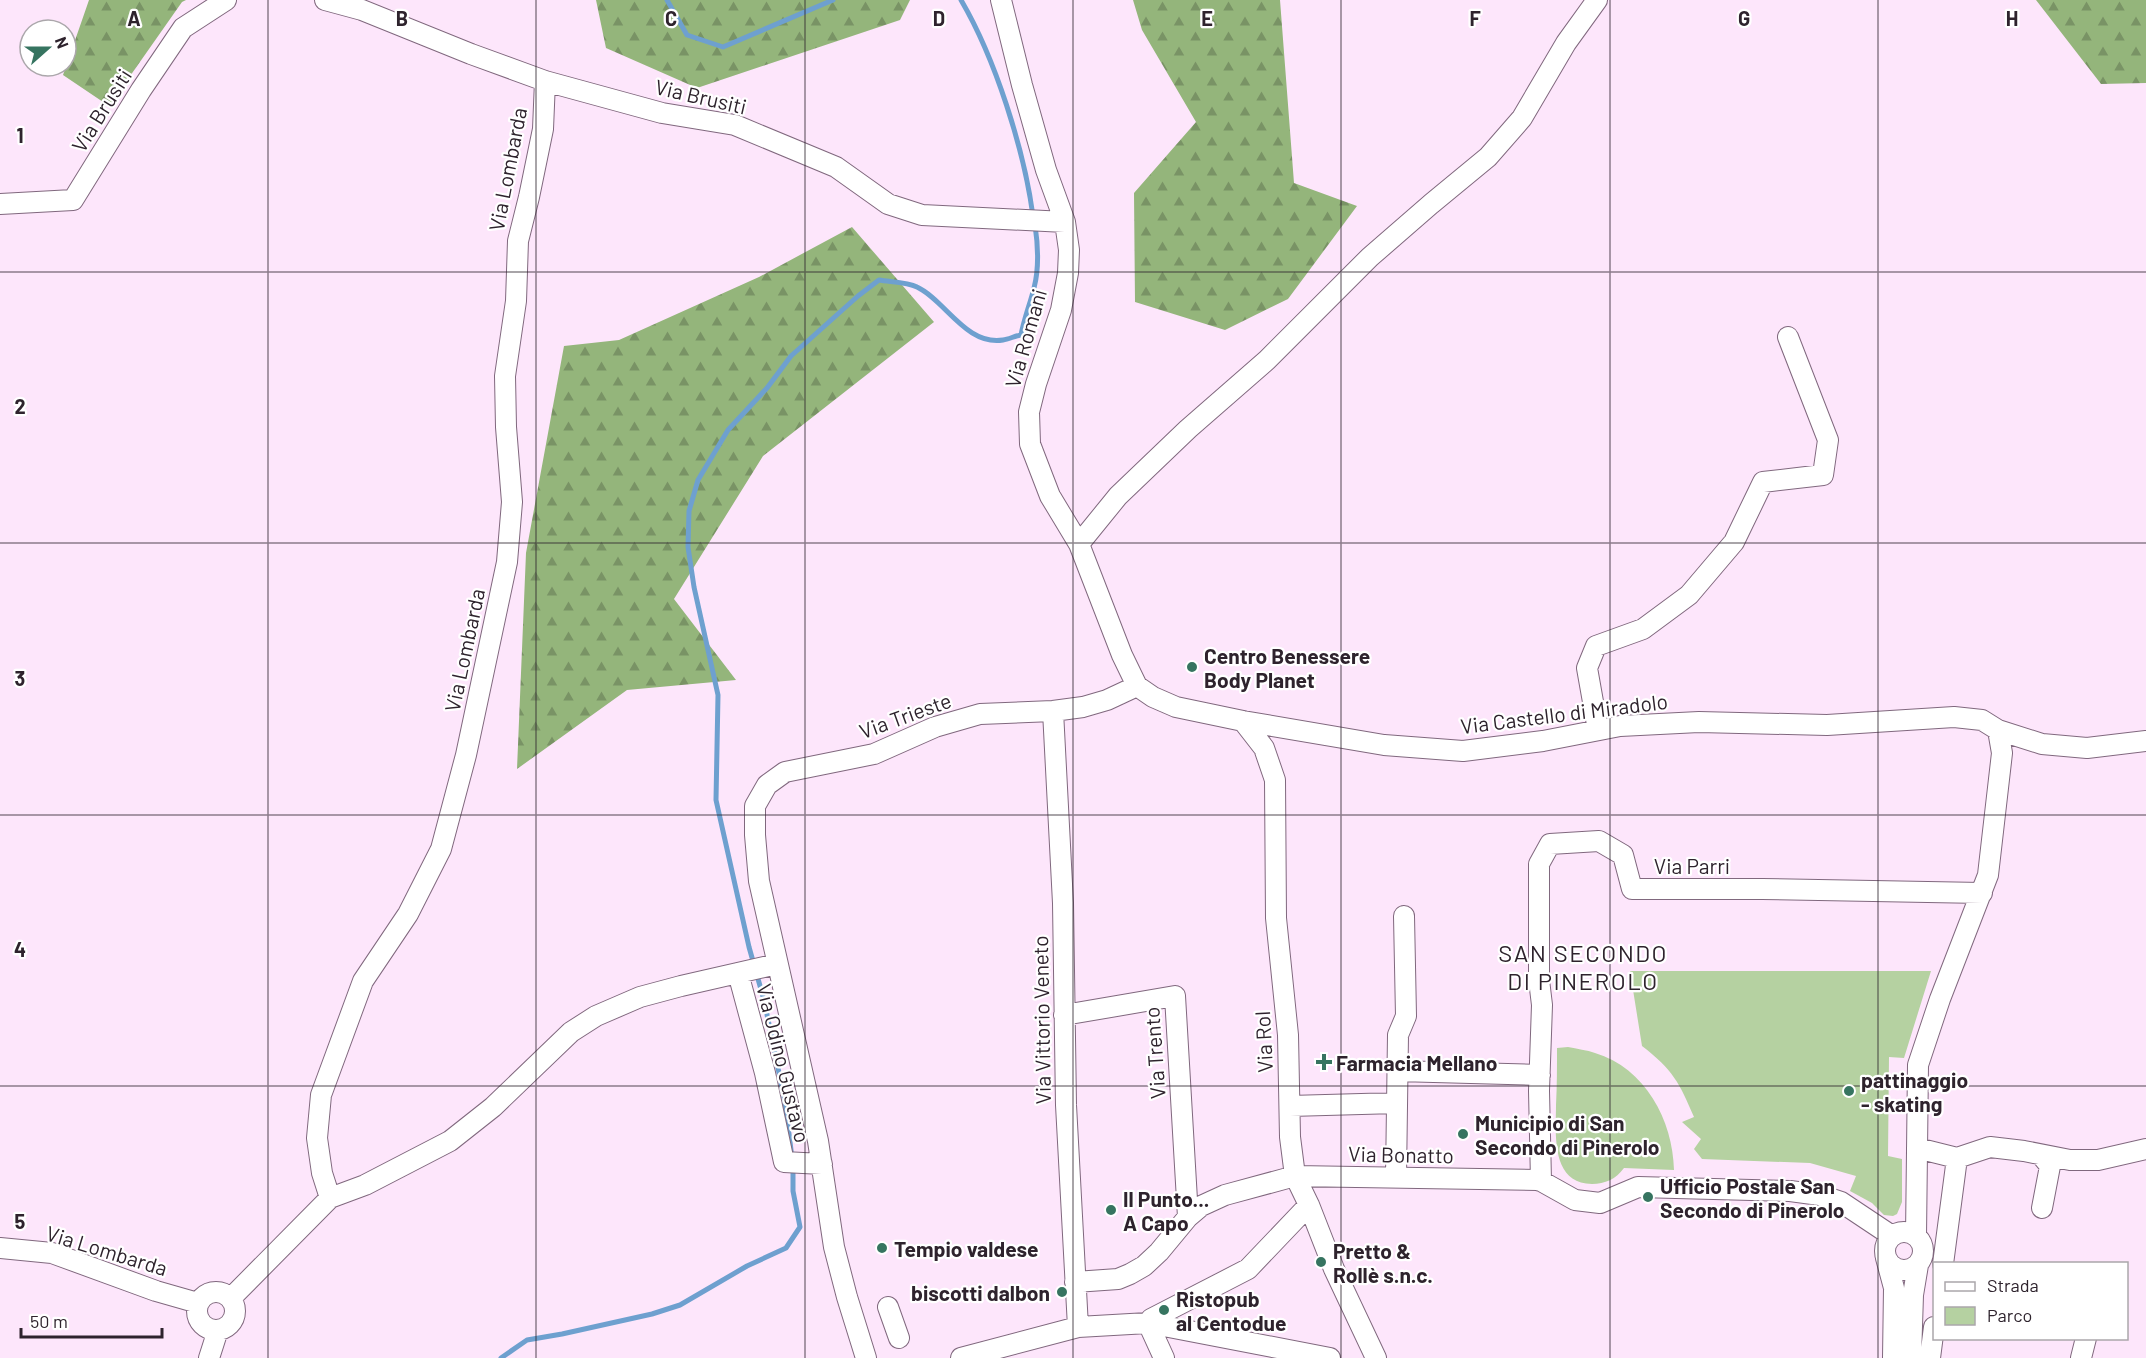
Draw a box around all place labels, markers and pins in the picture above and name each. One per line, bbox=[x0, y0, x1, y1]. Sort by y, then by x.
place label: Centro Benessere Body Planet bbox=[1204, 643, 1370, 692]
marker: Centro Benessere Body Planet bbox=[1185, 660, 1199, 674]
place label: Farmacia Mellano bbox=[1336, 1050, 1497, 1075]
marker: Farmacia Mellano bbox=[1317, 1055, 1331, 1069]
place label: pattinaggio - skating bbox=[1861, 1067, 1968, 1116]
marker: pattinaggio - skating bbox=[1842, 1084, 1856, 1098]
place label: Municipio di San Secondo di Pinerolo bbox=[1475, 1110, 1660, 1159]
marker: Municipio di San Secondo di Pinerolo bbox=[1456, 1127, 1470, 1141]
place label: Ufficio Postale San Secondo di Pinerolo bbox=[1660, 1173, 1845, 1222]
place label: Il Punto... A Capo bbox=[1123, 1186, 1210, 1235]
marker: Ufficio Postale San Secondo di Pinerolo bbox=[1641, 1190, 1655, 1204]
marker: Il Punto... A Capo bbox=[1104, 1203, 1118, 1217]
place label: Tempio valdese bbox=[894, 1236, 1038, 1261]
place label: Pretto & Rollè s.n.c. bbox=[1333, 1238, 1433, 1287]
marker: Tempio valdese bbox=[875, 1241, 889, 1255]
marker: Pretto & Rollè s.n.c. bbox=[1314, 1255, 1328, 1269]
place label: biscotti dalbon bbox=[911, 1280, 1050, 1305]
marker: biscotti dalbon bbox=[1055, 1285, 1069, 1299]
place label: Ristopub al Centodue bbox=[1176, 1286, 1286, 1335]
marker: Ristopub al Centodue bbox=[1157, 1303, 1171, 1317]

